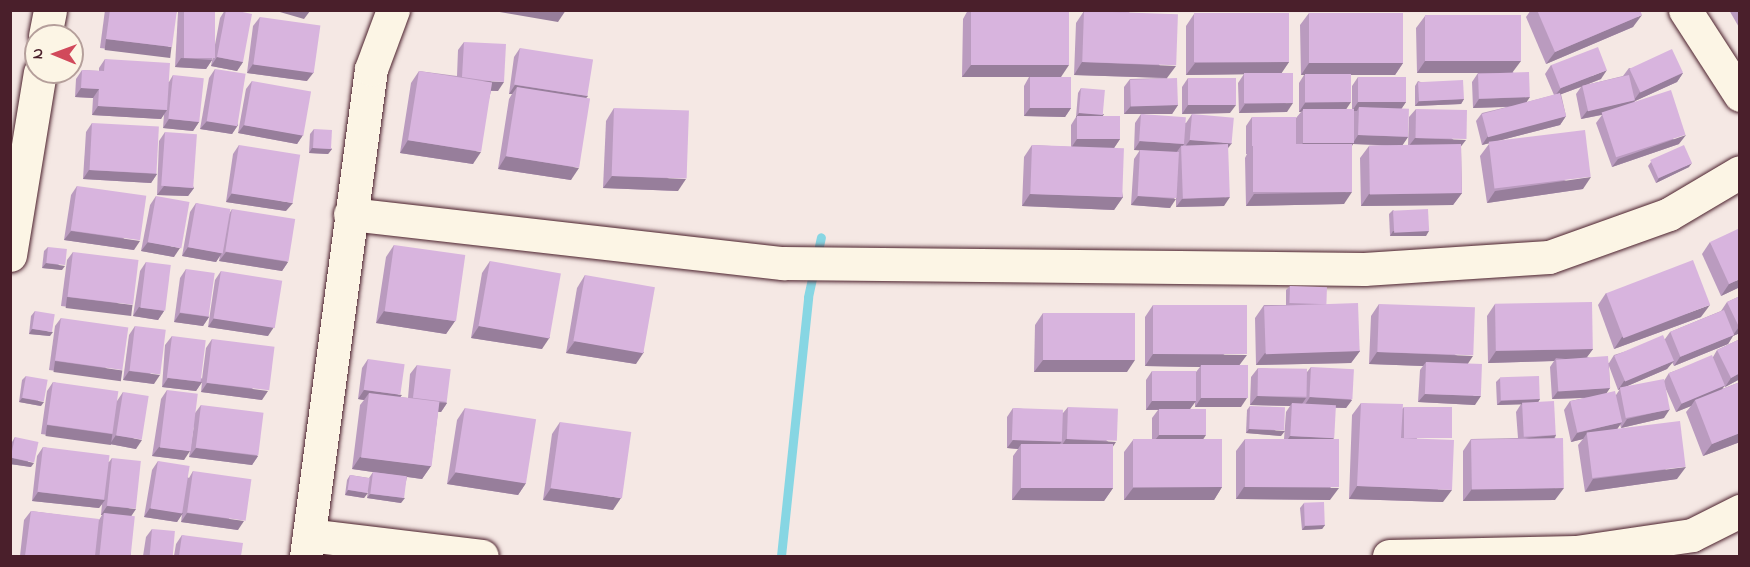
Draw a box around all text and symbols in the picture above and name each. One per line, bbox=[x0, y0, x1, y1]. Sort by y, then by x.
north arrow bbox=[24, 24, 84, 84]
text: N bbox=[26, 48, 50, 59]

